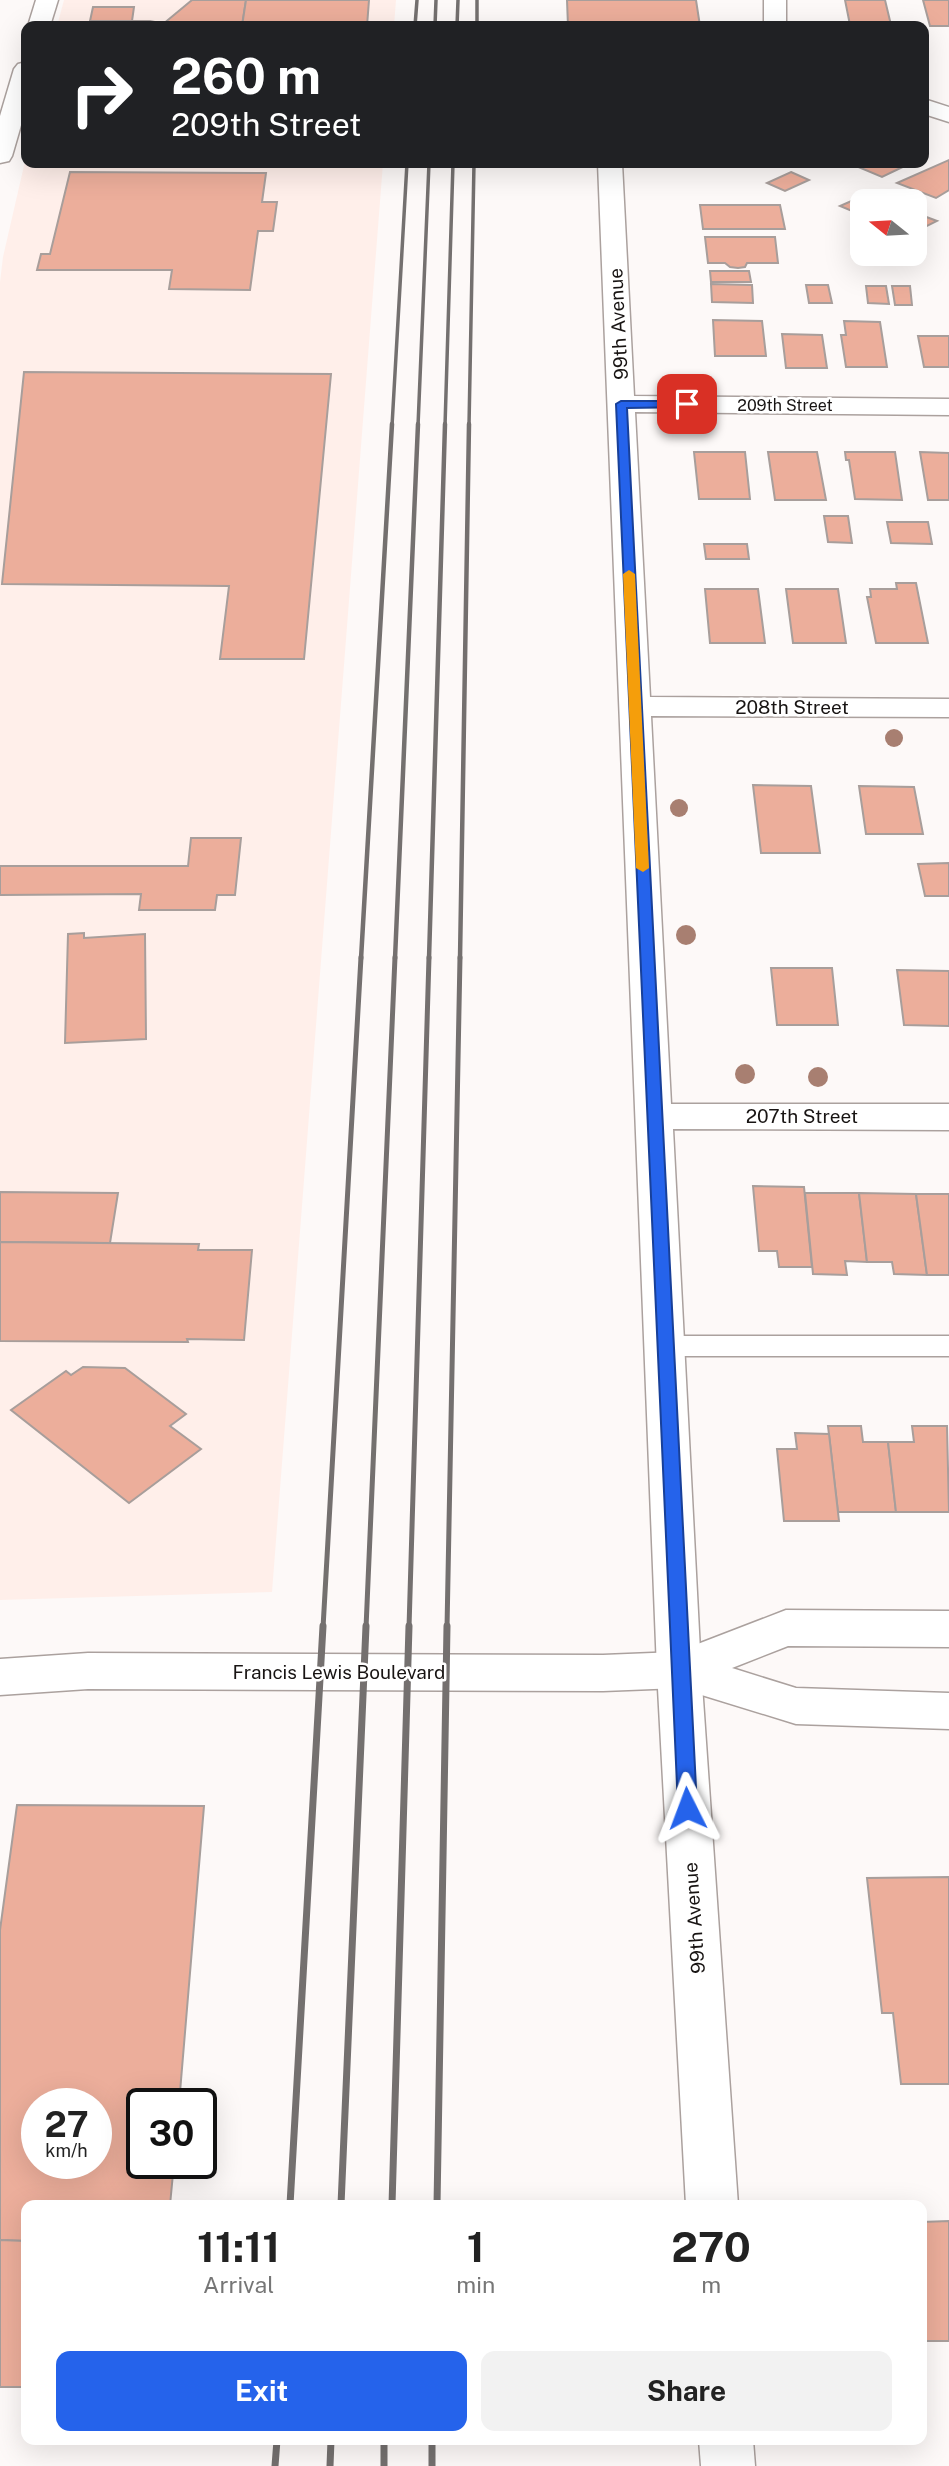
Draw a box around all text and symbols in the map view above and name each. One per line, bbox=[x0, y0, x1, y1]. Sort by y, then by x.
text: 260 m bbox=[171, 47, 321, 105]
icon: right bbox=[56, 49, 147, 140]
text: 209th Street bbox=[171, 106, 362, 143]
north arrow bbox=[850, 189, 928, 266]
map controls bbox=[850, 189, 927, 266]
street label: 99th Avenue bbox=[604, 268, 632, 380]
pin bbox=[657, 374, 717, 434]
icon: arrive bbox=[668, 385, 706, 423]
street label: 209th Street bbox=[737, 396, 833, 415]
street label: 208th Street bbox=[735, 696, 849, 718]
street label: 207th Street bbox=[746, 1105, 858, 1127]
street label: Francis Lewis Boulevard bbox=[233, 1661, 445, 1683]
position arrow bbox=[650, 1771, 724, 1845]
street label: 99th Avenue bbox=[679, 1861, 709, 1975]
speed limit sign: 30 bbox=[126, 2088, 217, 2179]
text: 27 bbox=[44, 2104, 89, 2145]
text: km/h bbox=[45, 2140, 88, 2161]
text: 11:11 bbox=[197, 2222, 280, 2271]
text: 1 bbox=[467, 2222, 485, 2271]
text: 270 bbox=[671, 2222, 751, 2271]
text: Arrival bbox=[203, 2271, 274, 2298]
text: min bbox=[456, 2271, 495, 2298]
text: m bbox=[701, 2271, 721, 2298]
button: Exit bbox=[56, 2351, 467, 2431]
button: Share bbox=[481, 2351, 892, 2431]

